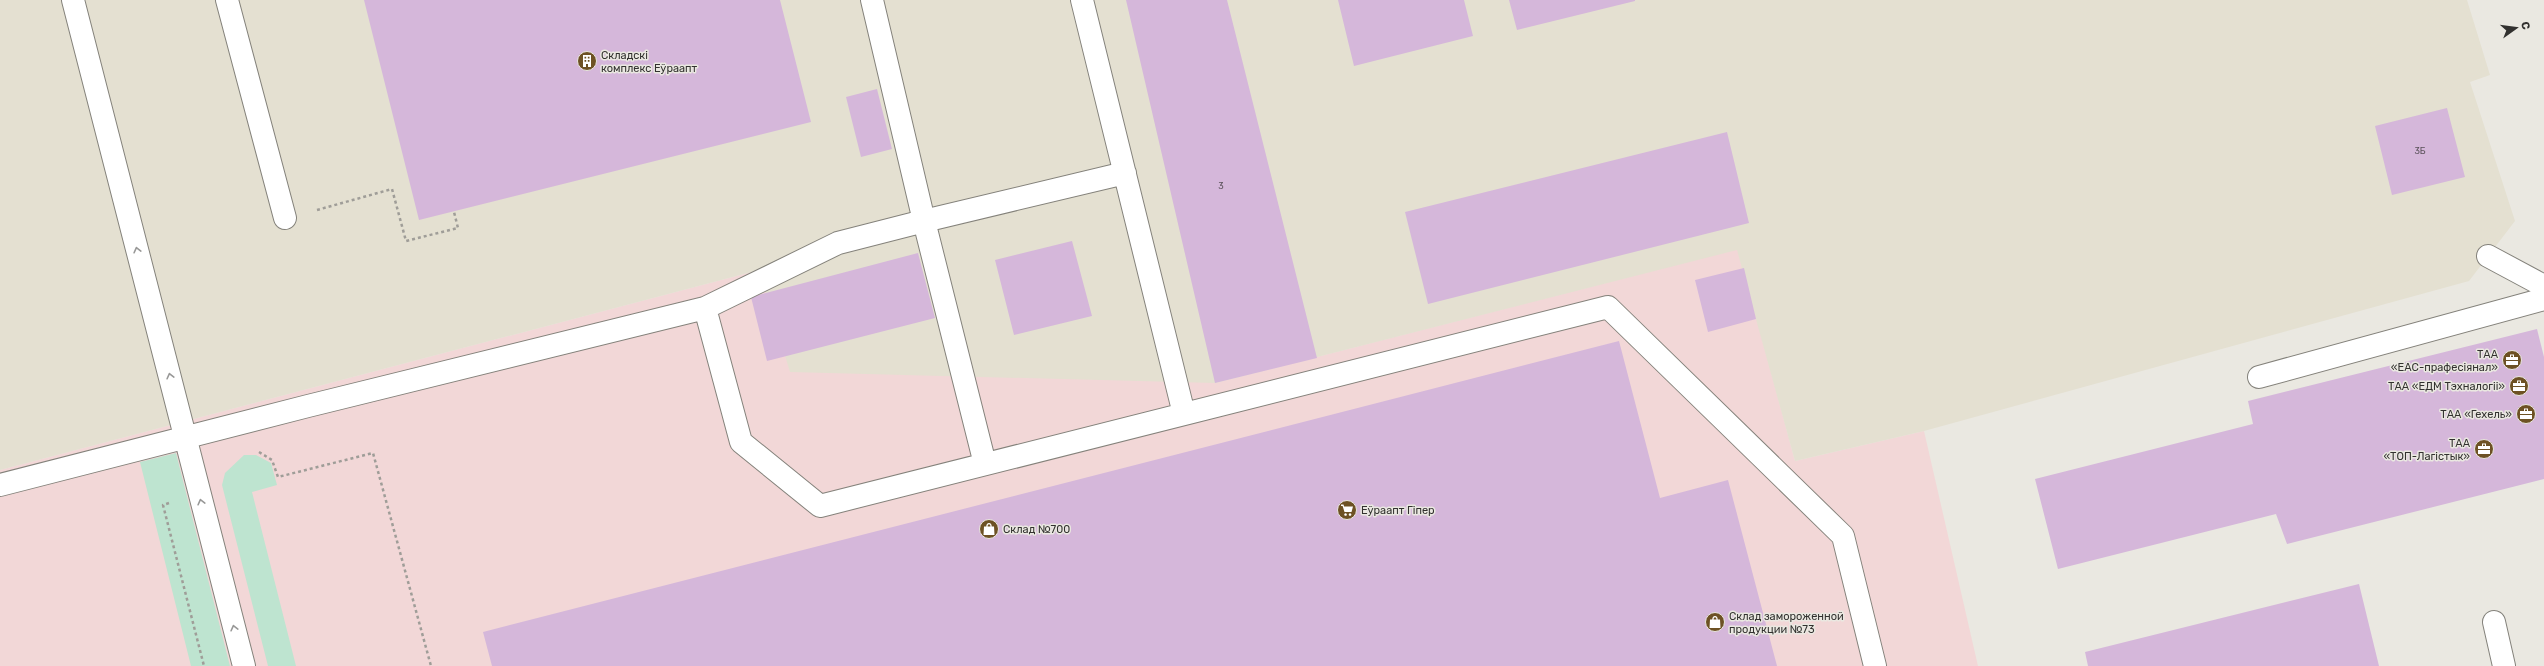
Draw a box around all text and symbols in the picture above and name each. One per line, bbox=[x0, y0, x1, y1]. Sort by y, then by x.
north arrow bbox=[2496, 8, 2536, 48]
text: С bbox=[2518, 20, 2533, 31]
place label: Складскі комплекс Еўраапт bbox=[601, 49, 698, 75]
building icon: Складскі комплекс Еўраапт bbox=[576, 50, 598, 72]
house number: 3Б bbox=[2414, 146, 2426, 156]
house number: 3 bbox=[1218, 181, 1224, 191]
one-way arrow bbox=[134, 247, 142, 254]
place label: ТАА «ЕАС-прафесіянал» bbox=[2391, 348, 2499, 374]
office icon: ТАА «ЕАС-прафесіянал» bbox=[2501, 349, 2523, 371]
one-way arrow bbox=[166, 373, 174, 380]
office icon: ТАА «ЕДМ Тэхналогіі» bbox=[2508, 375, 2530, 397]
place label: ТАА «ЕДМ Тэхналогіі» bbox=[2388, 380, 2505, 393]
office icon: ТАА «Гехель» bbox=[2515, 403, 2537, 425]
place label: ТАА «Гехель» bbox=[2440, 408, 2512, 421]
place label: ТАА «ТОП-Лагістык» bbox=[2383, 437, 2471, 463]
office icon: ТАА «ТОП-Лагістык» bbox=[2473, 438, 2495, 460]
one-way arrow bbox=[198, 499, 206, 506]
supermarket icon: Еўраапт Гіпер bbox=[1336, 499, 1358, 521]
place label: Еўраапт Гіпер bbox=[1361, 504, 1435, 517]
shop icon: Склад №700 bbox=[978, 518, 1000, 540]
place label: Склад №700 bbox=[1003, 523, 1070, 536]
place label: Склад замороженной продукции №73 bbox=[1729, 610, 1844, 636]
shop icon: Склад замороженной продукции №73 bbox=[1704, 611, 1726, 633]
one-way arrow bbox=[230, 625, 239, 632]

